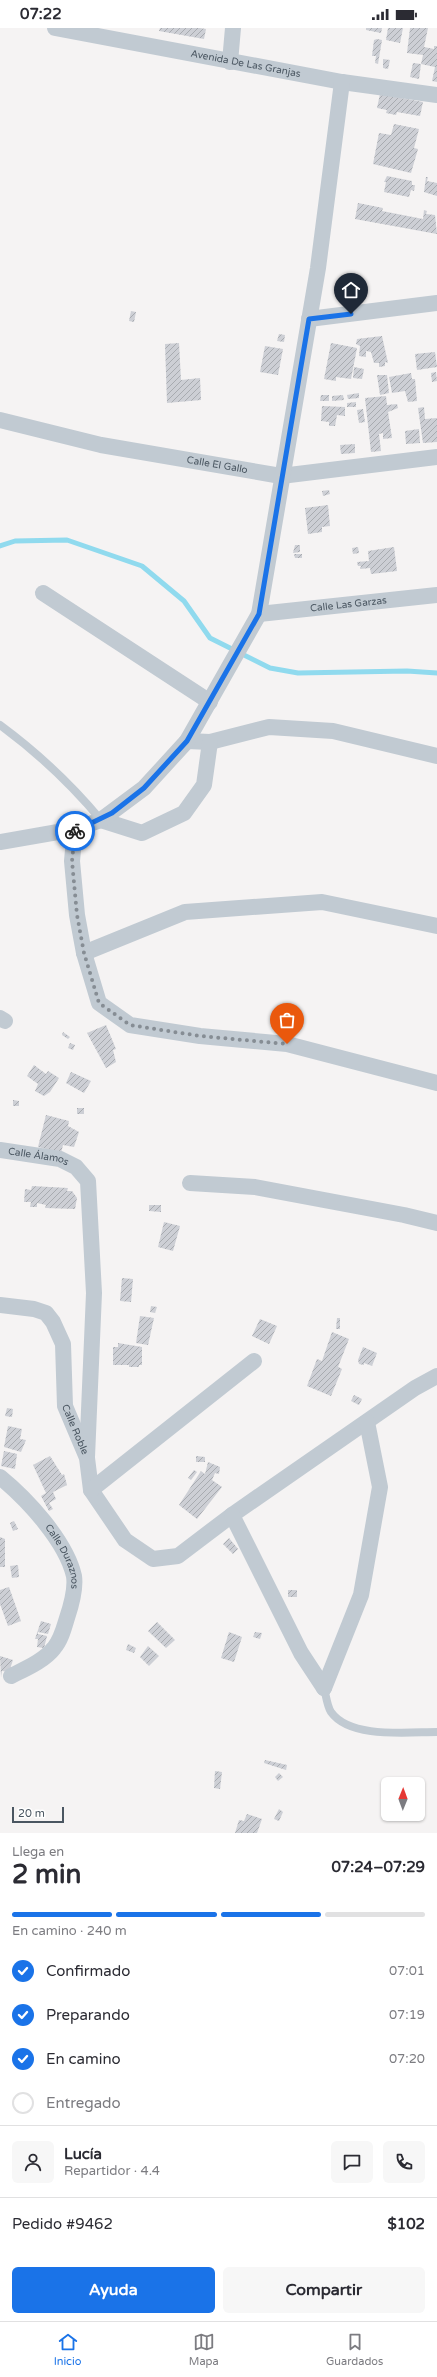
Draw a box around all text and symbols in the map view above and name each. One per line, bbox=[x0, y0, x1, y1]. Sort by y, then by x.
text: 07:22 bbox=[20, 5, 62, 23]
street label: Avenida De Las Granjas bbox=[190, 48, 302, 80]
pin bbox=[334, 273, 368, 314]
icon: home bbox=[340, 279, 362, 301]
street label: Calle El Gallo bbox=[186, 454, 249, 476]
street label: Calle Las Garzas bbox=[310, 594, 388, 615]
courier bbox=[55, 811, 95, 851]
icon: bike bbox=[64, 820, 86, 842]
pin bbox=[270, 1003, 304, 1044]
icon: bag bbox=[276, 1009, 298, 1031]
street label: Calle Álamos bbox=[7, 1145, 71, 1169]
street label: Calle Roble bbox=[59, 1402, 91, 1457]
street label: Calle Duraznos bbox=[42, 1522, 81, 1590]
north arrow bbox=[381, 1777, 425, 1821]
map controls bbox=[381, 1777, 425, 1821]
scale bar bbox=[12, 1805, 64, 1824]
text: 20 m bbox=[18, 1807, 45, 1820]
text: Llega en bbox=[12, 1844, 64, 1860]
text: 07:24–07:29 bbox=[331, 1858, 425, 1876]
text: 2 min bbox=[12, 1859, 81, 1890]
text: En camino · 240 m bbox=[12, 1923, 127, 1939]
icon: check bbox=[12, 1960, 34, 1982]
text: Confirmado bbox=[46, 1962, 130, 1980]
text: 07:01 bbox=[389, 1963, 425, 1979]
icon: check bbox=[12, 2004, 34, 2026]
text: Preparando bbox=[46, 2006, 130, 2024]
text: 07:19 bbox=[389, 2007, 425, 2023]
icon: check bbox=[12, 2048, 34, 2070]
text: En camino bbox=[46, 2050, 121, 2068]
text: 07:20 bbox=[389, 2051, 425, 2067]
text: Entregado bbox=[46, 2094, 121, 2112]
button: person bbox=[12, 2141, 54, 2183]
button: chat bbox=[331, 2141, 373, 2183]
button: phone bbox=[383, 2141, 425, 2183]
text: Lucía bbox=[64, 2145, 102, 2163]
text: Repartidor · 4.4 bbox=[64, 2163, 160, 2179]
text: Pedido #9462 bbox=[12, 2215, 113, 2233]
text: $102 bbox=[387, 2215, 425, 2233]
button: Ayuda bbox=[12, 2267, 215, 2313]
button: Compartir bbox=[223, 2267, 425, 2313]
tab: Inicio bbox=[54, 2331, 81, 2368]
tab: Mapa bbox=[189, 2331, 219, 2368]
tab: Guardados bbox=[326, 2331, 383, 2368]

